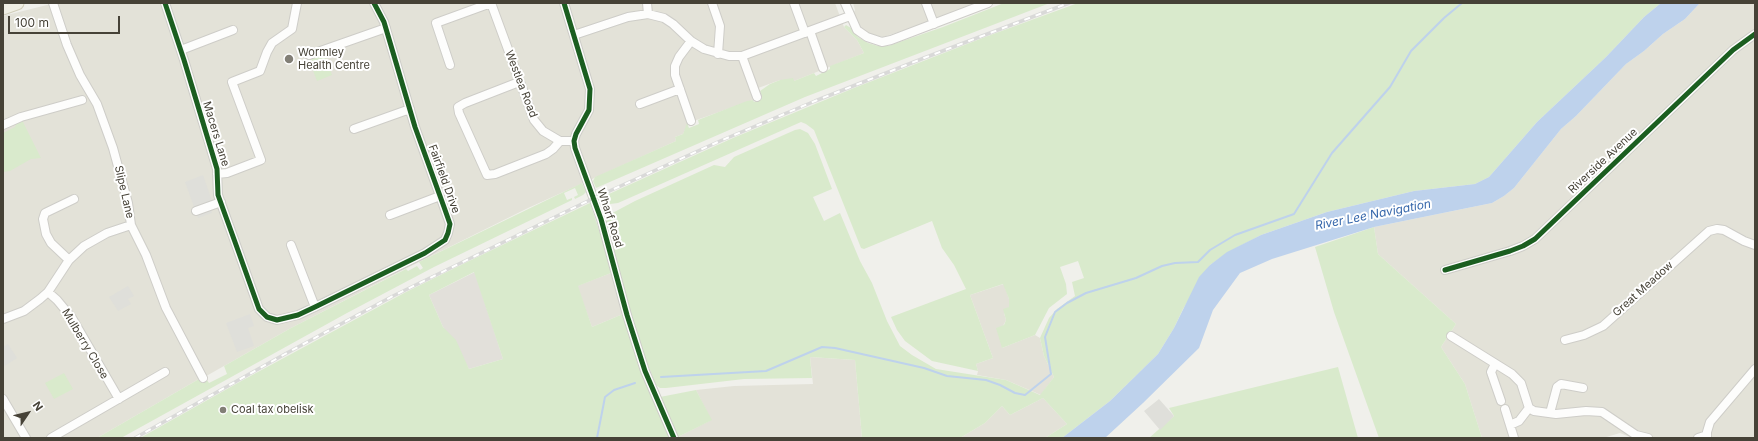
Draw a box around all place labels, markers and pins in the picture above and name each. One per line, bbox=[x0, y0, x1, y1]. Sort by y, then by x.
place label: Wormley Health Centre bbox=[298, 46, 370, 72]
marker: Wormley Health Centre bbox=[283, 53, 295, 65]
place label: Coal tax obelisk bbox=[231, 403, 314, 417]
marker: Coal tax obelisk bbox=[218, 405, 228, 415]

